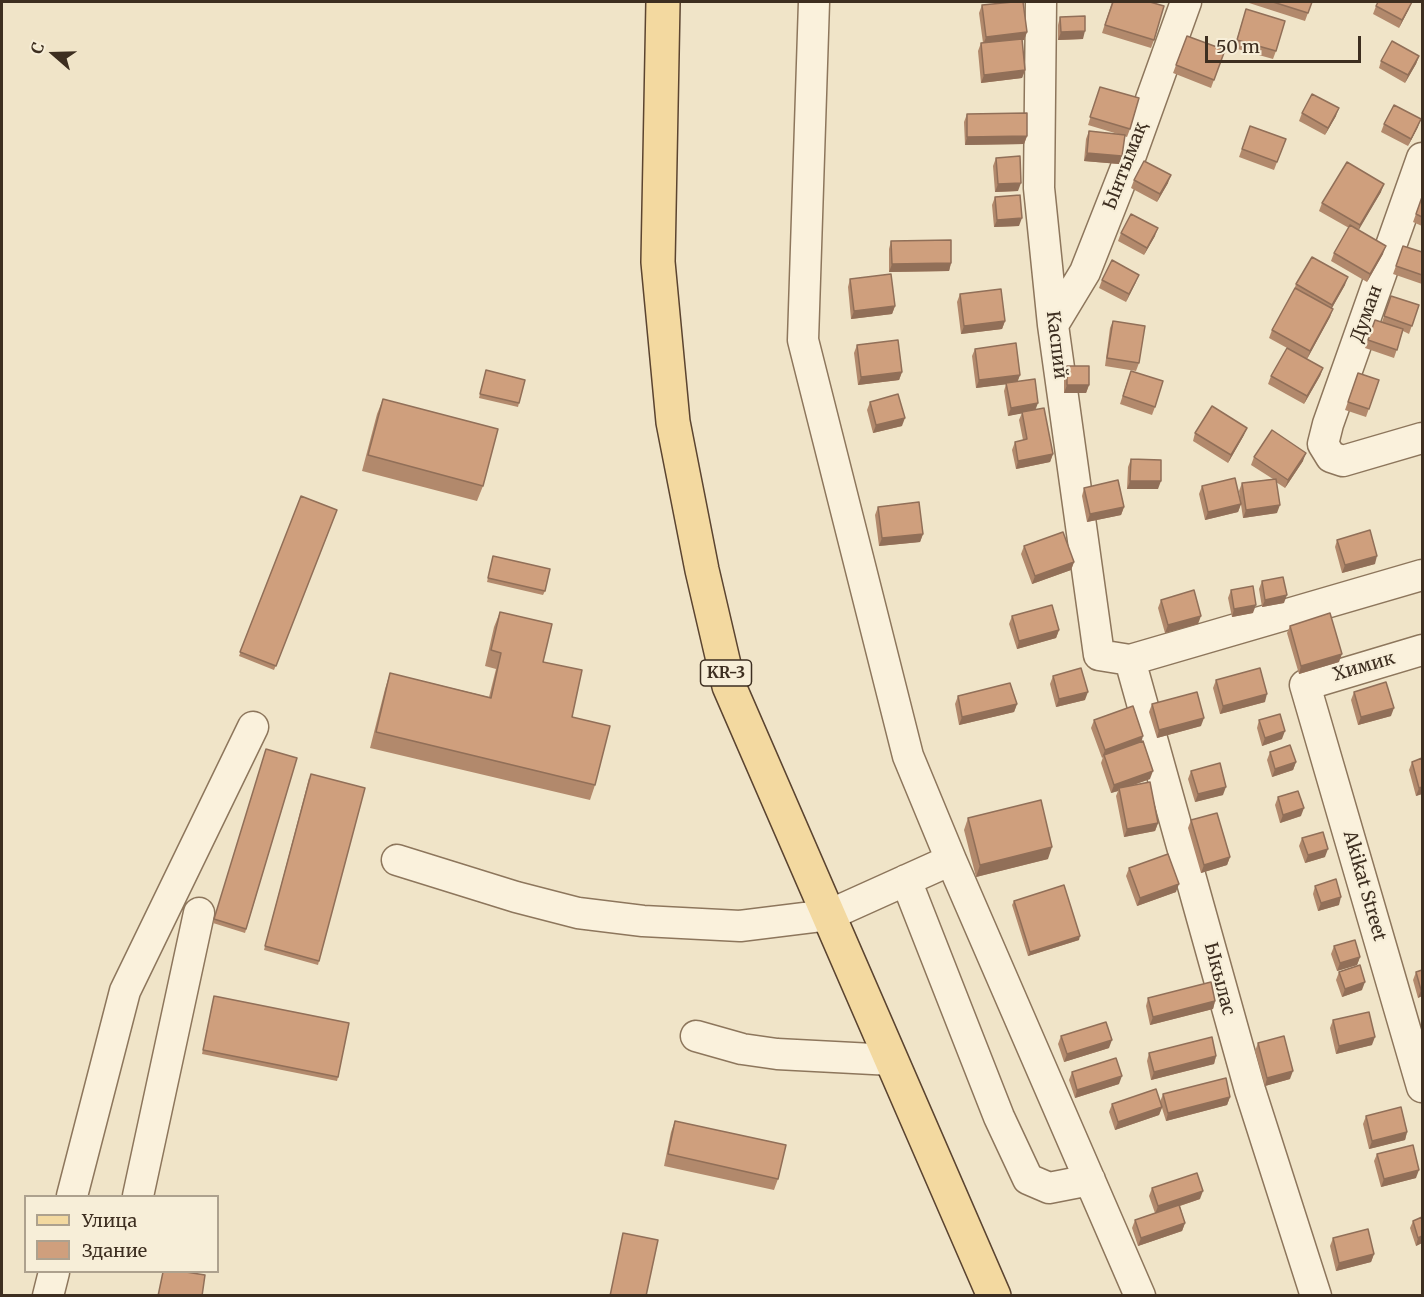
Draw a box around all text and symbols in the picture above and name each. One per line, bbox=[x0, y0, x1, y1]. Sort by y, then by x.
north arrow bbox=[24, 24, 84, 84]
scale bar bbox=[1208, 24, 1364, 62]
text: 50 m bbox=[1216, 35, 1260, 58]
text: С bbox=[26, 39, 48, 56]
street label: Ынтымақ bbox=[1099, 119, 1153, 213]
street label: Думан bbox=[1347, 283, 1387, 345]
street label: Каспий bbox=[1041, 310, 1071, 380]
street label: Химик bbox=[1331, 648, 1397, 686]
road number: KR-3 bbox=[700, 660, 752, 686]
street label: Akikat Street bbox=[1338, 828, 1390, 944]
street label: Ыкылас bbox=[1199, 940, 1239, 1018]
legend bbox=[24, 1195, 219, 1273]
text: Улица bbox=[82, 1209, 137, 1232]
text: Здание bbox=[82, 1239, 147, 1262]

